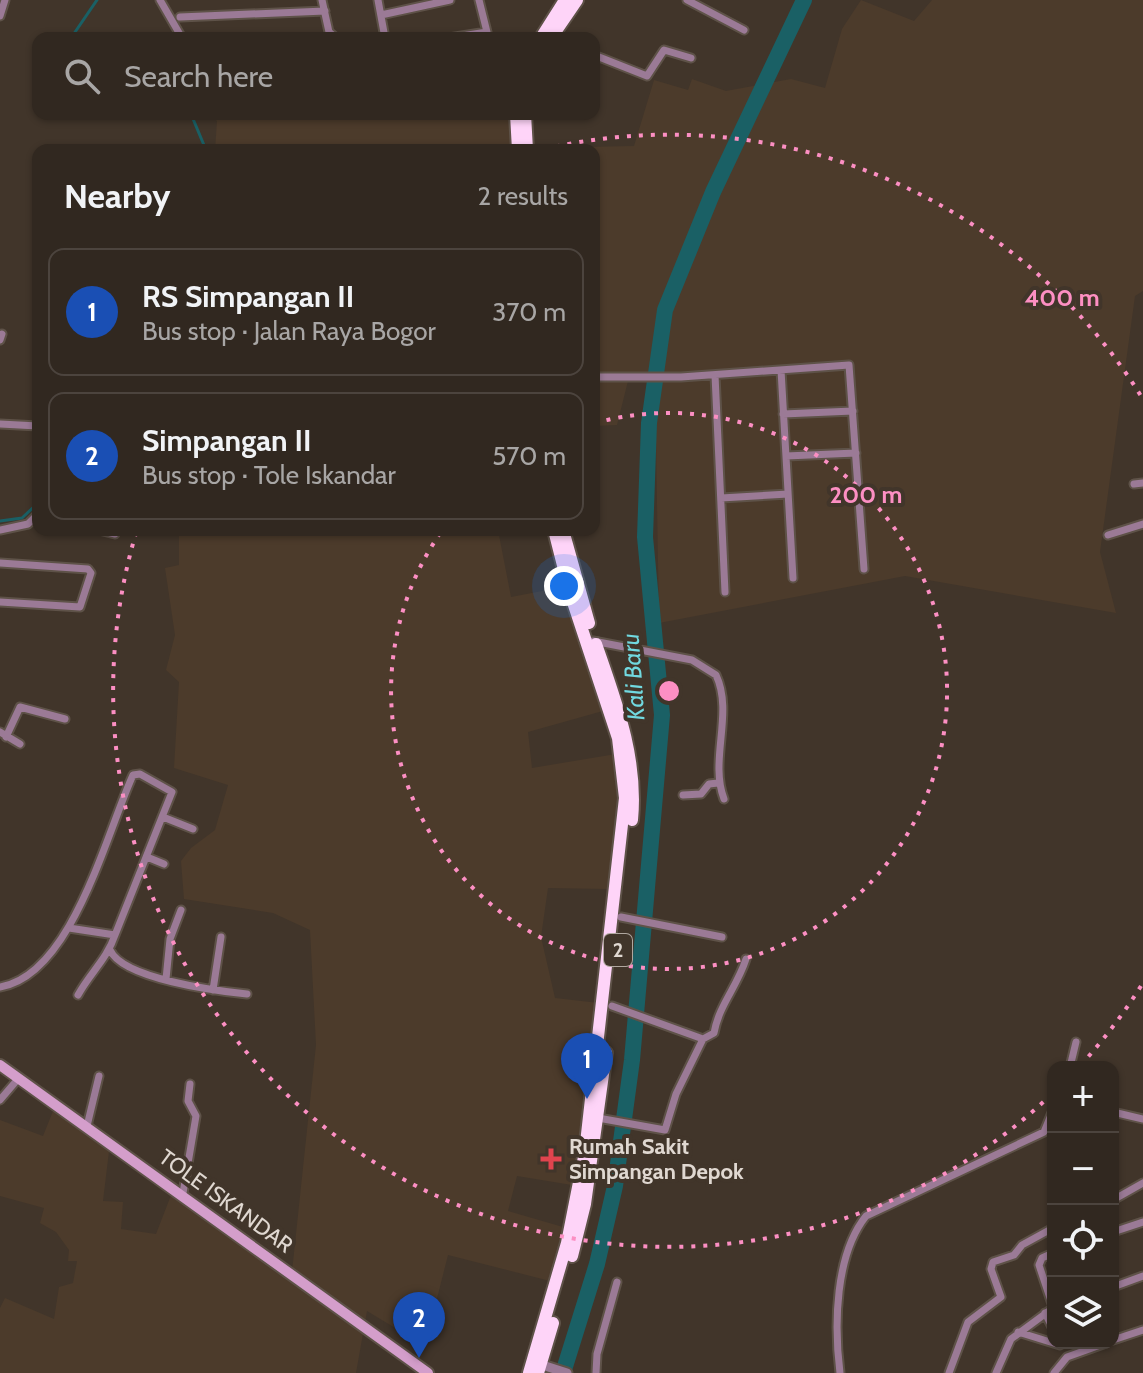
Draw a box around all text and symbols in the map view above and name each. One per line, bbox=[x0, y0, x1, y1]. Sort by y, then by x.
search box bbox=[32, 32, 600, 120]
icon: search bbox=[60, 54, 104, 98]
text: Search here bbox=[124, 58, 273, 95]
text: Nearby bbox=[64, 175, 171, 217]
text: 2 results bbox=[477, 180, 568, 212]
text: RS Simpangan II bbox=[142, 278, 354, 315]
text: 400 m bbox=[1024, 283, 1100, 312]
text: 1 bbox=[87, 296, 97, 328]
text: 370 m bbox=[492, 296, 566, 328]
text: Bus stop · Jalan Raya Bogor bbox=[142, 315, 436, 347]
text: Simpangan II bbox=[142, 422, 311, 459]
text: 2 bbox=[85, 440, 99, 472]
text: 570 m bbox=[492, 440, 566, 472]
text: Bus stop · Tole Iskandar bbox=[142, 459, 396, 491]
text: 200 m bbox=[830, 480, 902, 509]
your location bbox=[544, 566, 584, 606]
water label: Kali Baru bbox=[615, 632, 651, 722]
centre of rings bbox=[655, 677, 683, 705]
road number: 2 bbox=[604, 934, 632, 966]
pin: 1 bbox=[561, 1033, 613, 1099]
map controls bbox=[1047, 1061, 1119, 1349]
button: + bbox=[1047, 1061, 1119, 1133]
place label: Rumah Sakit Simpangan Depok bbox=[569, 1133, 744, 1185]
button: − bbox=[1047, 1133, 1119, 1205]
street label: TOLE ISKANDAR bbox=[154, 1143, 298, 1259]
marker: Rumah Sakit Simpangan Depok bbox=[540, 1148, 562, 1170]
button: locate bbox=[1047, 1205, 1119, 1277]
button: layers bbox=[1047, 1277, 1119, 1349]
pin: 2 bbox=[393, 1292, 445, 1358]

